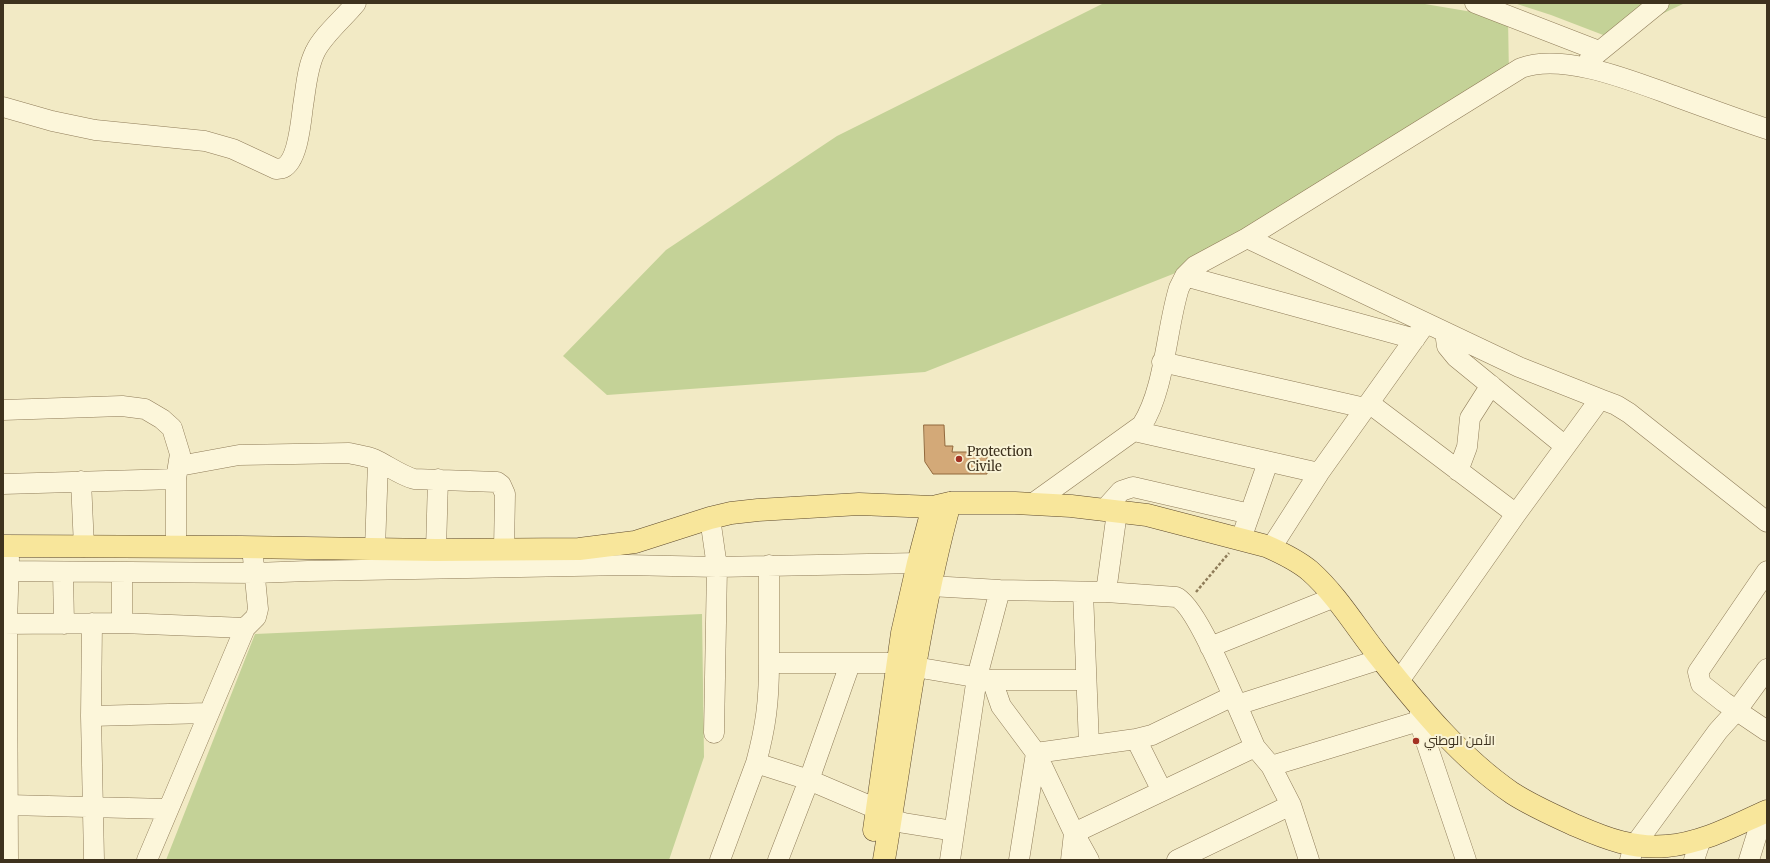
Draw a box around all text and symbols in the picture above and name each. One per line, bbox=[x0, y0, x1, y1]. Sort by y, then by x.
place label: Protection Civile bbox=[967, 444, 1032, 475]
marker: Protection Civile bbox=[954, 454, 964, 464]
place label: الأمن الوطني bbox=[1424, 733, 1495, 749]
marker: الأمن الوطني bbox=[1411, 736, 1421, 746]

